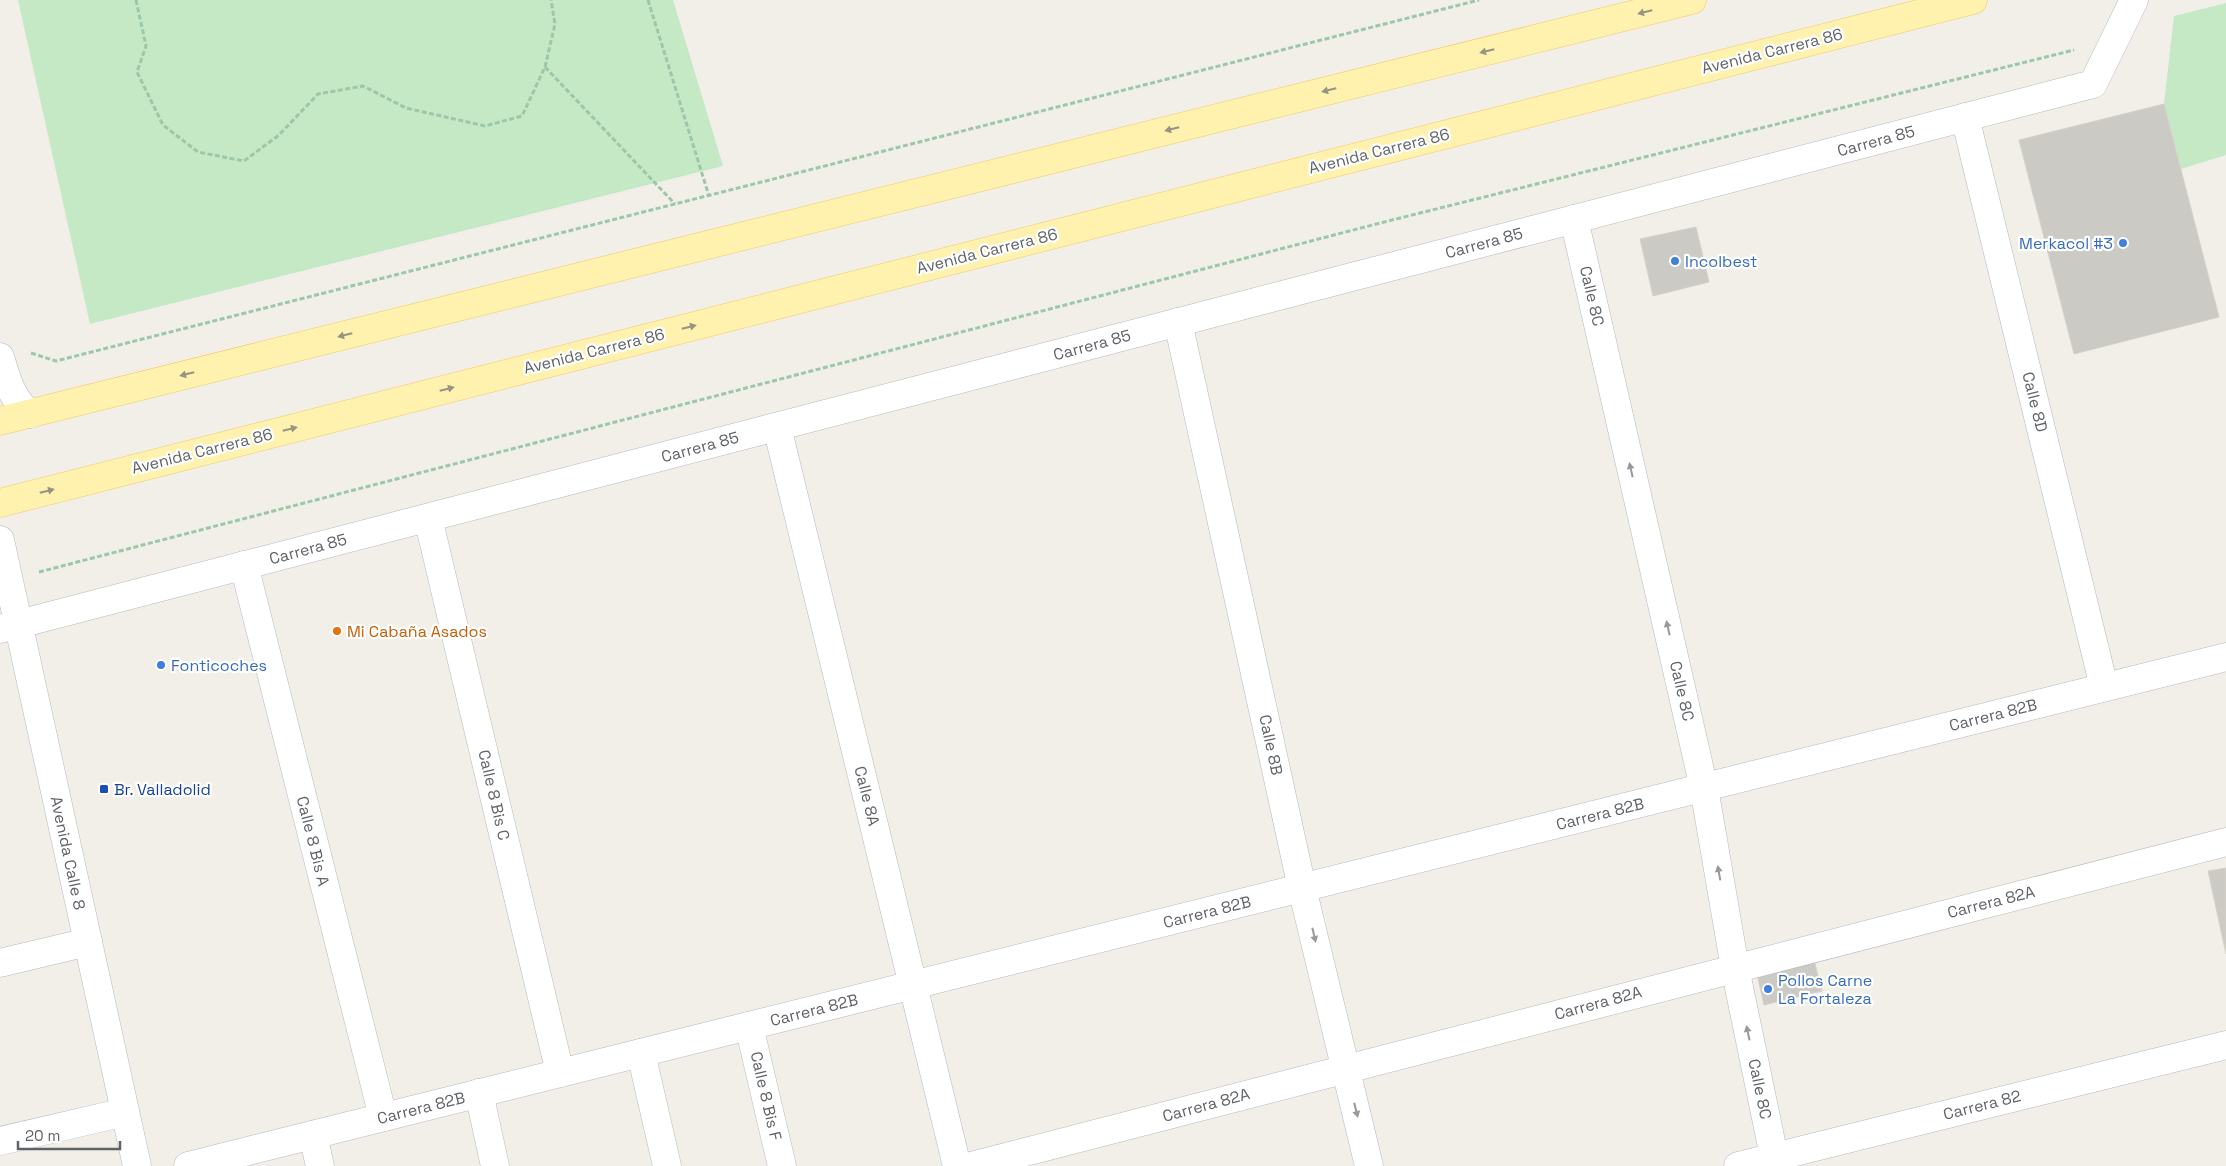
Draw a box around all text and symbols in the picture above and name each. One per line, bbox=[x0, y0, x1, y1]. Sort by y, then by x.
one-way arrow bbox=[1637, 8, 1652, 16]
street label: Avenida Carrera 86 bbox=[1699, 23, 1845, 79]
one-way arrow bbox=[1480, 47, 1495, 55]
one-way arrow bbox=[1322, 86, 1337, 94]
street label: Carrera 85 bbox=[1835, 121, 1917, 161]
street label: Avenida Carrera 86 bbox=[1306, 123, 1452, 179]
one-way arrow bbox=[1164, 126, 1179, 134]
street label: Avenida Carrera 86 bbox=[914, 223, 1060, 279]
street label: Carrera 85 bbox=[1443, 223, 1525, 263]
place label: Merkacol #3 bbox=[2019, 233, 2113, 254]
marker: Merkacol #3 bbox=[2117, 237, 2129, 249]
place label: Incolbest bbox=[1685, 251, 1757, 272]
marker: Incolbest bbox=[1669, 255, 1681, 267]
street label: Calle 8C bbox=[1575, 264, 1609, 328]
street label: Avenida Carrera 86 bbox=[521, 323, 667, 379]
one-way arrow bbox=[682, 323, 697, 331]
street label: Carrera 85 bbox=[1051, 325, 1133, 365]
one-way arrow bbox=[337, 331, 352, 339]
one-way arrow bbox=[180, 370, 195, 378]
street label: Calle 8D bbox=[2017, 370, 2053, 434]
one-way arrow bbox=[439, 385, 454, 393]
street label: Avenida Carrera 86 bbox=[129, 423, 275, 479]
one-way arrow bbox=[282, 425, 297, 433]
street label: Carrera 85 bbox=[659, 427, 741, 467]
one-way arrow bbox=[1627, 462, 1635, 477]
one-way arrow bbox=[40, 487, 55, 495]
street label: Carrera 85 bbox=[267, 529, 349, 569]
one-way arrow bbox=[1663, 620, 1671, 636]
place label: Mi Cabaña Asados bbox=[347, 621, 487, 642]
marker: Mi Cabaña Asados bbox=[331, 625, 343, 637]
place label: Fonticoches bbox=[171, 655, 267, 676]
marker: Fonticoches bbox=[155, 659, 167, 671]
street label: Calle 8C bbox=[1665, 659, 1699, 723]
street label: Carrera 82B bbox=[1947, 694, 2039, 736]
street label: Calle 8B bbox=[1254, 713, 1288, 777]
street label: Calle 8 Bis C bbox=[473, 748, 515, 842]
street label: Calle 8A bbox=[849, 764, 885, 828]
place label: Br. Valladolid bbox=[114, 779, 211, 800]
marker: Br. Valladolid bbox=[98, 783, 110, 795]
street label: Carrera 82B bbox=[1554, 793, 1646, 835]
street label: Avenida Calle 8 bbox=[46, 794, 90, 912]
street label: Calle 8 Bis A bbox=[292, 794, 334, 888]
one-way arrow bbox=[1714, 864, 1722, 880]
street label: Carrera 82A bbox=[1945, 881, 2037, 923]
street label: Carrera 82B bbox=[1161, 891, 1253, 933]
one-way arrow bbox=[1310, 928, 1318, 943]
place label: Pollos Carne La Fortaleza bbox=[1778, 970, 1872, 1009]
street label: Carrera 82A bbox=[1552, 981, 1644, 1025]
marker: Pollos Carne La Fortaleza bbox=[1762, 983, 1774, 995]
street label: Carrera 82B bbox=[768, 989, 860, 1031]
one-way arrow bbox=[1744, 1024, 1752, 1040]
street label: Calle 8 Bis F bbox=[746, 1049, 787, 1143]
street label: Calle 8C bbox=[1743, 1057, 1777, 1121]
street label: Carrera 82A bbox=[1160, 1083, 1252, 1127]
street label: Carrera 82 bbox=[1941, 1085, 2023, 1125]
street label: Carrera 82B bbox=[375, 1087, 467, 1129]
one-way arrow bbox=[1352, 1103, 1360, 1118]
scale bar bbox=[18, 1118, 120, 1150]
text: 20 m bbox=[25, 1126, 60, 1145]

